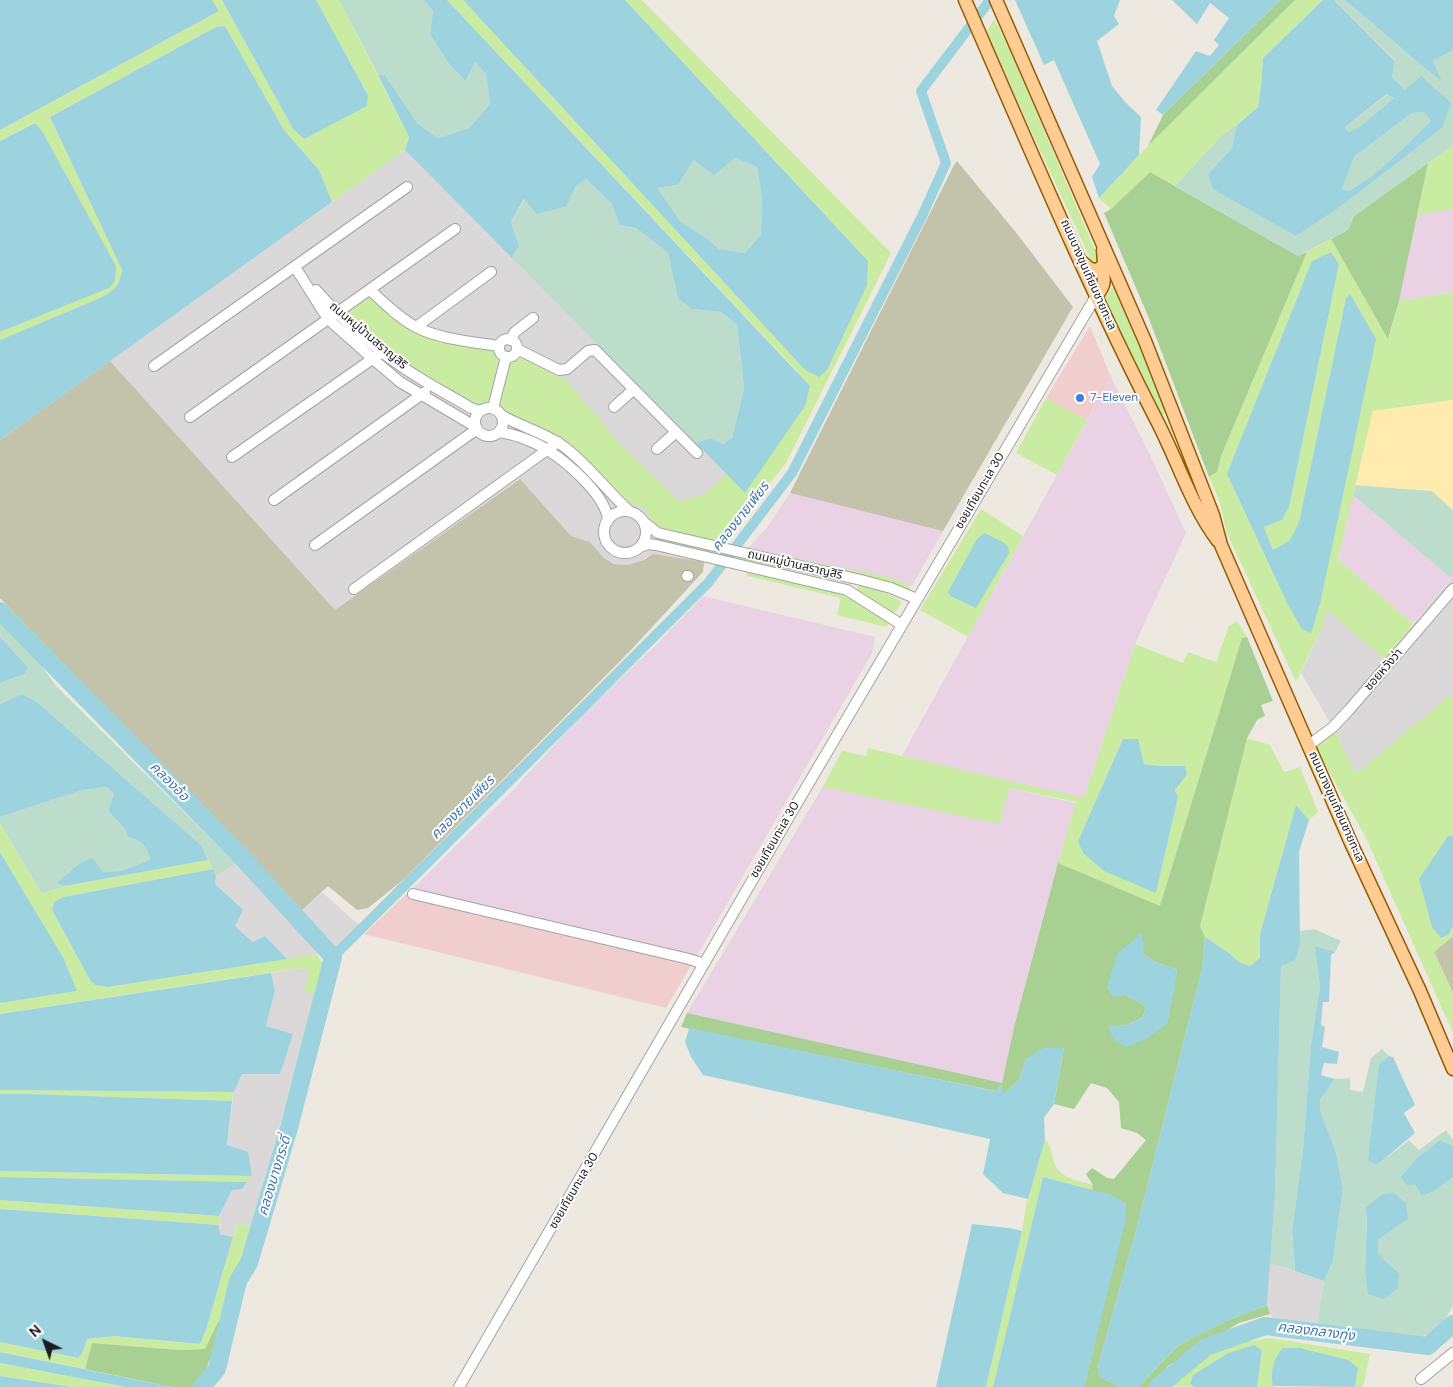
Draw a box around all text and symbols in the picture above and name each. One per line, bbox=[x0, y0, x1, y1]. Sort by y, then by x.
street label: ถนนบางขุนเทียนชายทะเล bbox=[1057, 217, 1119, 333]
street label: ถนนหมู่บ้านสราญสิริ bbox=[326, 299, 410, 373]
place label: 7-Eleven bbox=[1090, 391, 1138, 405]
marker: 7-Eleven bbox=[1074, 392, 1086, 404]
street label: ซอยเทียนทะเล 30 bbox=[952, 450, 1008, 532]
water label: คลองยายเพียร bbox=[709, 479, 773, 555]
street label: ถนนหมู่บ้านสราญสิริ bbox=[746, 547, 844, 583]
street label: ซอยหวังว่า bbox=[1362, 646, 1406, 694]
street label: ถนนบางขุนเทียนชายทะเล bbox=[1305, 749, 1367, 865]
water label: คลองอ้อ bbox=[146, 759, 192, 805]
water label: คลองยายเพียร bbox=[428, 773, 498, 843]
street label: ซอยเทียนทะเล 30 bbox=[747, 799, 803, 881]
water label: คลองบางกระดี่ bbox=[255, 1134, 295, 1218]
street label: ซอยเทียนทะเล 30 bbox=[546, 1150, 602, 1232]
north arrow bbox=[20, 1317, 70, 1367]
water label: คลองกลางทุ่ง bbox=[1276, 1319, 1356, 1345]
text: N bbox=[25, 1321, 45, 1341]

